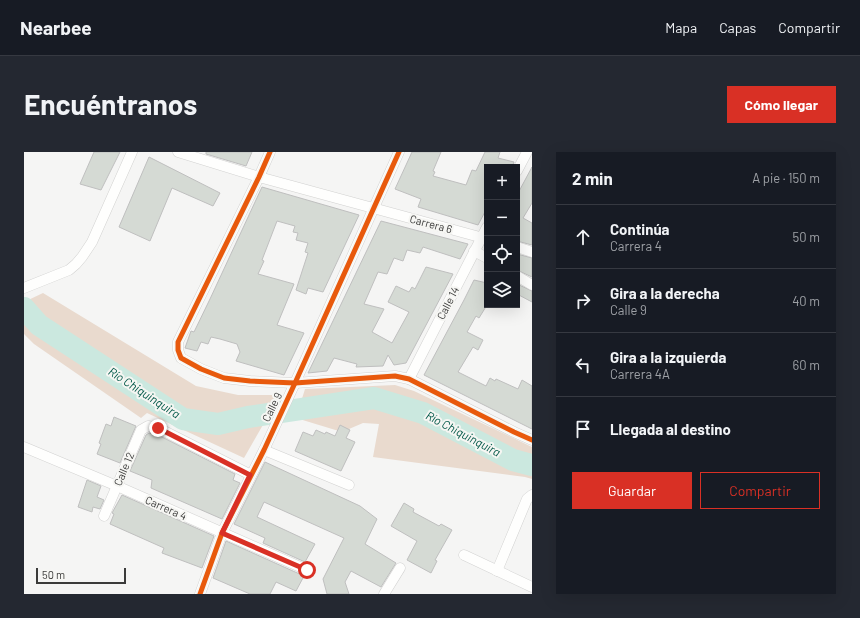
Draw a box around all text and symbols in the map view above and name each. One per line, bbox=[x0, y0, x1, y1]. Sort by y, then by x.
text: Nearbee bbox=[20, 16, 92, 39]
text: Mapa bbox=[665, 19, 697, 36]
text: Capas bbox=[719, 19, 756, 36]
text: Compartir bbox=[778, 19, 840, 36]
button: Cómo llegar bbox=[727, 86, 836, 123]
text: Encuéntranos bbox=[24, 87, 197, 121]
map controls bbox=[484, 164, 520, 308]
button: + bbox=[484, 164, 520, 200]
text: 2 min bbox=[572, 168, 613, 188]
text: A pie · 150 m bbox=[752, 170, 820, 186]
button: − bbox=[484, 200, 520, 236]
street label: Carrera 6 bbox=[408, 212, 454, 236]
text: Continúa bbox=[610, 220, 670, 238]
icon: ahead bbox=[572, 226, 594, 248]
text: 50 m bbox=[793, 229, 820, 245]
button: locate bbox=[484, 236, 520, 272]
text: Carrera 4 bbox=[610, 238, 662, 254]
button: layers bbox=[484, 272, 520, 308]
street label: Calle 14 bbox=[434, 284, 461, 321]
text: Gira a la derecha bbox=[610, 284, 720, 302]
icon: right bbox=[572, 290, 594, 312]
text: 40 m bbox=[792, 293, 820, 309]
text: Calle 9 bbox=[610, 302, 647, 318]
text: Gira a la izquierda bbox=[610, 348, 726, 366]
icon: left bbox=[572, 354, 594, 376]
text: 60 m bbox=[793, 357, 820, 373]
water label: Río Chiquinquira bbox=[106, 364, 183, 421]
text: Carrera 4A bbox=[610, 366, 670, 382]
street label: Calle 9 bbox=[259, 390, 284, 424]
water label: Río Chiquinquira bbox=[424, 408, 503, 459]
icon: arrive bbox=[572, 418, 594, 440]
route end bbox=[149, 419, 167, 437]
text: Llegada al destino bbox=[610, 420, 731, 438]
street label: Calle 12 bbox=[111, 450, 136, 487]
button: Guardar bbox=[572, 472, 692, 509]
button: Compartir bbox=[700, 472, 820, 509]
street label: Carrera 4 bbox=[144, 493, 189, 522]
route start bbox=[298, 561, 316, 579]
scale bar bbox=[36, 566, 126, 585]
text: 50 m bbox=[42, 568, 65, 581]

